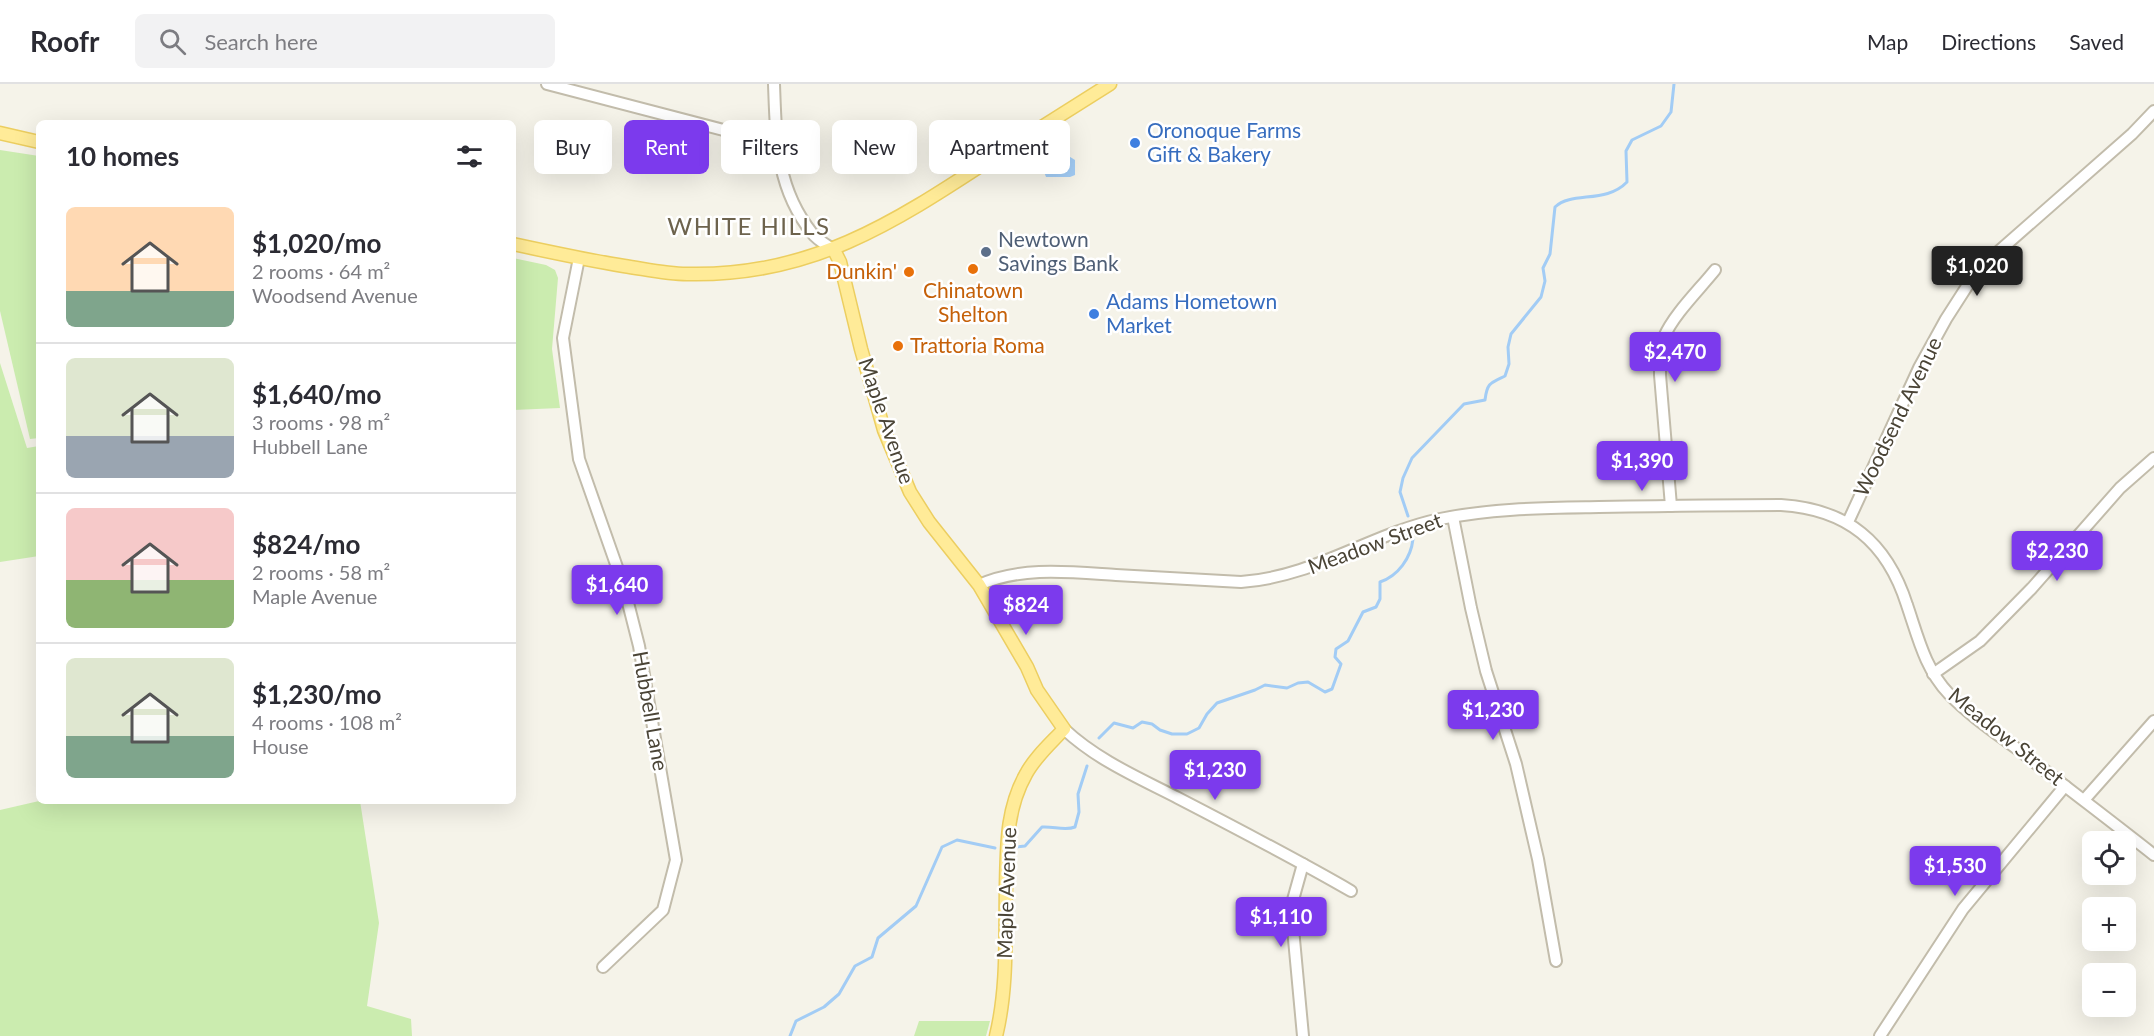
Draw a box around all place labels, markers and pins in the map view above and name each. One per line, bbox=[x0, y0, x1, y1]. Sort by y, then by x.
place label: Oronoque Farms Gift & Bakery bbox=[1147, 117, 1301, 166]
marker: Oronoque Farms Gift & Bakery bbox=[1128, 136, 1142, 150]
place label: Newtown Savings Bank bbox=[998, 226, 1119, 275]
marker: Newtown Savings Bank bbox=[979, 245, 993, 259]
pin: $1,020 bbox=[1928, 246, 2026, 297]
place label: Dunkin' bbox=[826, 258, 897, 283]
marker: Chinatown Shelton bbox=[966, 262, 980, 276]
marker: Dunkin' bbox=[902, 265, 916, 279]
place label: Chinatown Shelton bbox=[923, 277, 1023, 326]
place label: Adams Hometown Market bbox=[1106, 288, 1277, 337]
marker: Adams Hometown Market bbox=[1087, 307, 1101, 321]
place label: Trattoria Roma bbox=[910, 332, 1045, 357]
pin: $2,470 bbox=[1626, 332, 1724, 383]
marker: Trattoria Roma bbox=[891, 339, 905, 353]
pin: $1,390 bbox=[1593, 441, 1691, 492]
pin: $2,230 bbox=[2008, 531, 2106, 582]
pin: $1,640 bbox=[568, 565, 666, 616]
pin: $824 bbox=[990, 585, 1062, 636]
pin: $1,230 bbox=[1444, 690, 1542, 741]
pin: $1,230 bbox=[1166, 750, 1264, 801]
pin: $1,530 bbox=[1906, 846, 2004, 897]
pin: $1,110 bbox=[1232, 897, 1330, 948]

